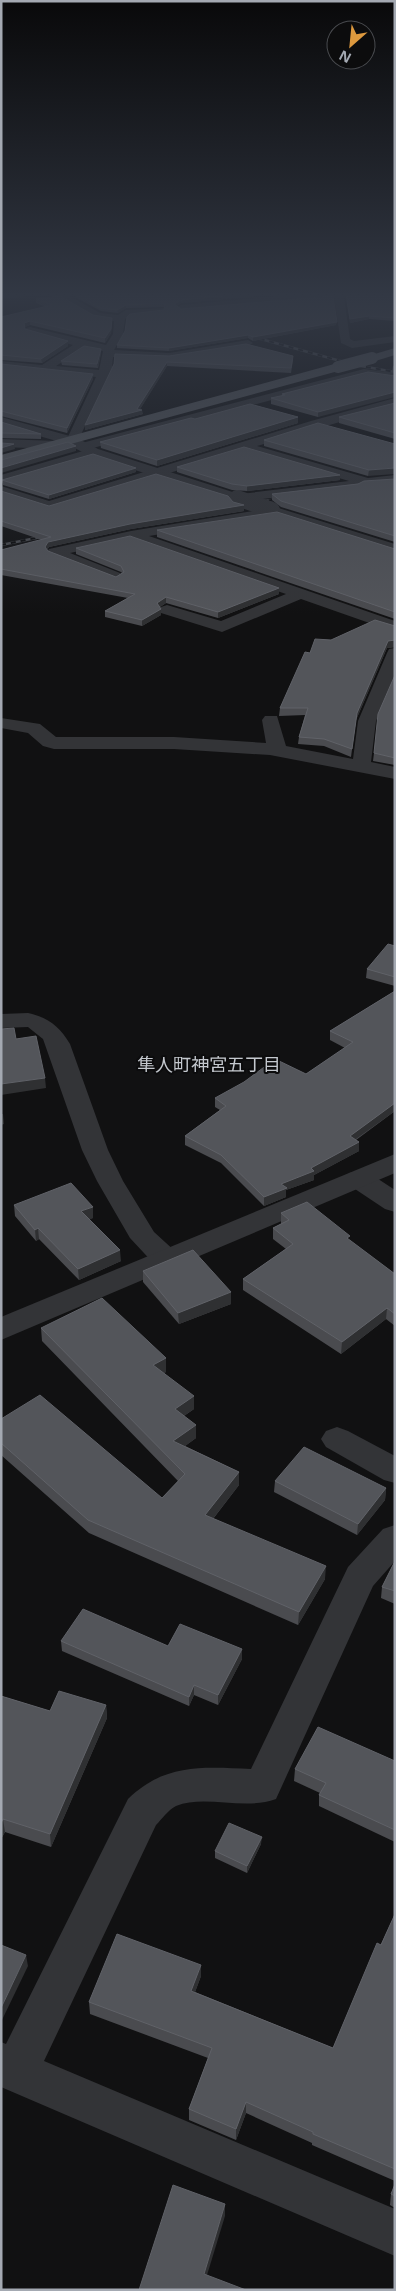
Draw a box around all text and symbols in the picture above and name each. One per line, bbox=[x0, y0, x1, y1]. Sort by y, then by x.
north arrow bbox=[326, 20, 376, 70]
text: N bbox=[335, 46, 354, 68]
district label: 隼人町神宮五丁目 bbox=[137, 1052, 281, 1076]

